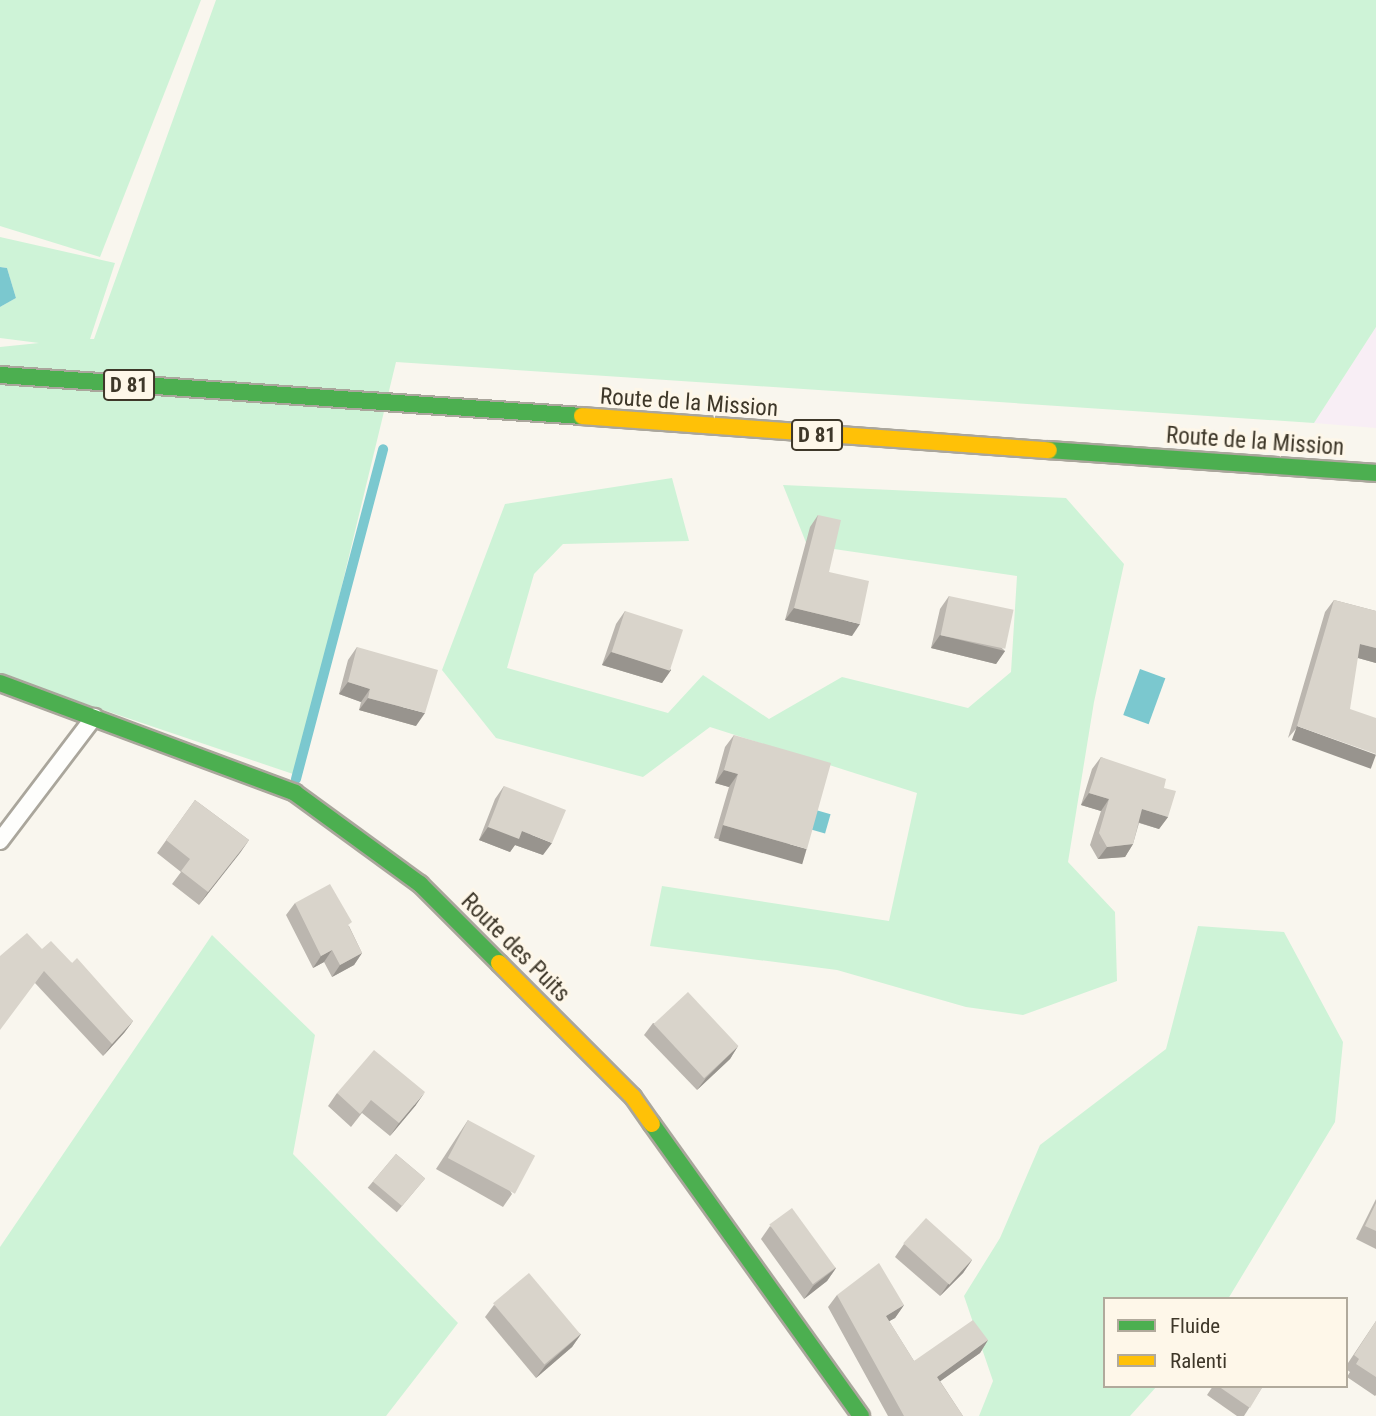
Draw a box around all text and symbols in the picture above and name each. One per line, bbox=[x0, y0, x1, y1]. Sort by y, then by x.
road number: D 81 bbox=[103, 368, 155, 402]
street label: Route de la Mission bbox=[599, 383, 779, 423]
road number: D 81 bbox=[791, 418, 843, 452]
street label: Route de la Mission bbox=[1165, 422, 1345, 462]
street label: Route des Puits bbox=[455, 888, 575, 1008]
legend bbox=[1103, 1297, 1348, 1388]
text: Fluide bbox=[1170, 1314, 1220, 1338]
text: Ralenti bbox=[1170, 1349, 1227, 1373]

